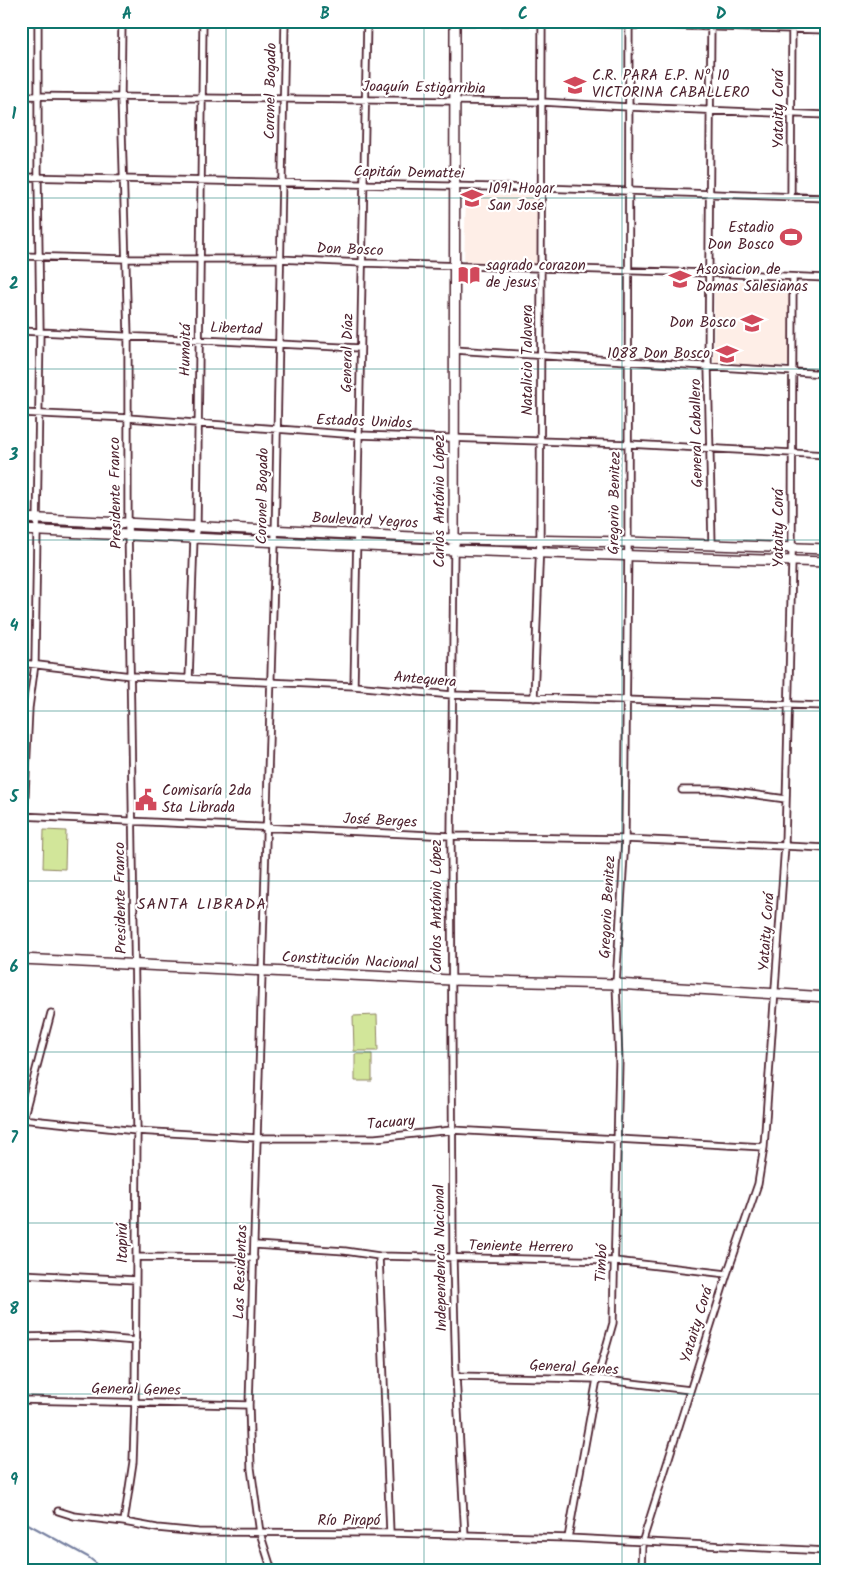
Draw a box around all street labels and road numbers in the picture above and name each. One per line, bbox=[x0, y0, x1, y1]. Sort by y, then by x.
street label: Coronel Bogado bbox=[258, 42, 284, 140]
street label: Yataity Corá bbox=[767, 68, 791, 148]
street label: Joaquín Estigarribia bbox=[362, 75, 486, 101]
street label: Capitán Demattei bbox=[353, 160, 466, 186]
street label: Don Bosco bbox=[316, 237, 384, 263]
street label: Natalicio Talavera bbox=[516, 304, 540, 416]
street label: General Díaz bbox=[335, 313, 361, 393]
street label: Libertad bbox=[210, 316, 263, 342]
street label: Humaitá bbox=[174, 322, 198, 377]
street label: General Caballero bbox=[684, 378, 710, 488]
street label: Estados Unidos bbox=[316, 408, 413, 436]
street label: Carlos António López bbox=[428, 434, 452, 568]
street label: Presidente Franco bbox=[103, 437, 129, 549]
street label: Coronel Bogado bbox=[250, 447, 276, 545]
street label: Gregorio Benitez bbox=[602, 451, 628, 555]
street label: Yataity Corá bbox=[767, 487, 791, 567]
street label: Boulevard Yegros bbox=[311, 506, 419, 536]
street label: Antequera bbox=[393, 665, 457, 695]
street label: José Berges bbox=[342, 807, 418, 835]
street label: Carlos António López bbox=[425, 839, 449, 973]
street label: Presidente Franco bbox=[108, 842, 134, 954]
street label: Gregorio Benitez bbox=[593, 854, 623, 959]
street label: Yataity Corá bbox=[752, 890, 782, 972]
street label: Constitución Nacional bbox=[281, 945, 419, 977]
street label: Tacuary bbox=[366, 1109, 417, 1137]
street label: Independencia Nacional bbox=[428, 1184, 454, 1332]
street label: Itapirú bbox=[111, 1222, 135, 1263]
street label: Las Residentas bbox=[227, 1224, 255, 1320]
street label: Teniente Herrero bbox=[468, 1234, 574, 1260]
street label: Timbó bbox=[589, 1242, 615, 1283]
street label: Yataity Corá bbox=[674, 1282, 721, 1366]
street label: General Genes bbox=[529, 1354, 620, 1382]
street label: General Genes bbox=[91, 1377, 182, 1403]
street label: Río Pirapó bbox=[318, 1509, 382, 1533]

